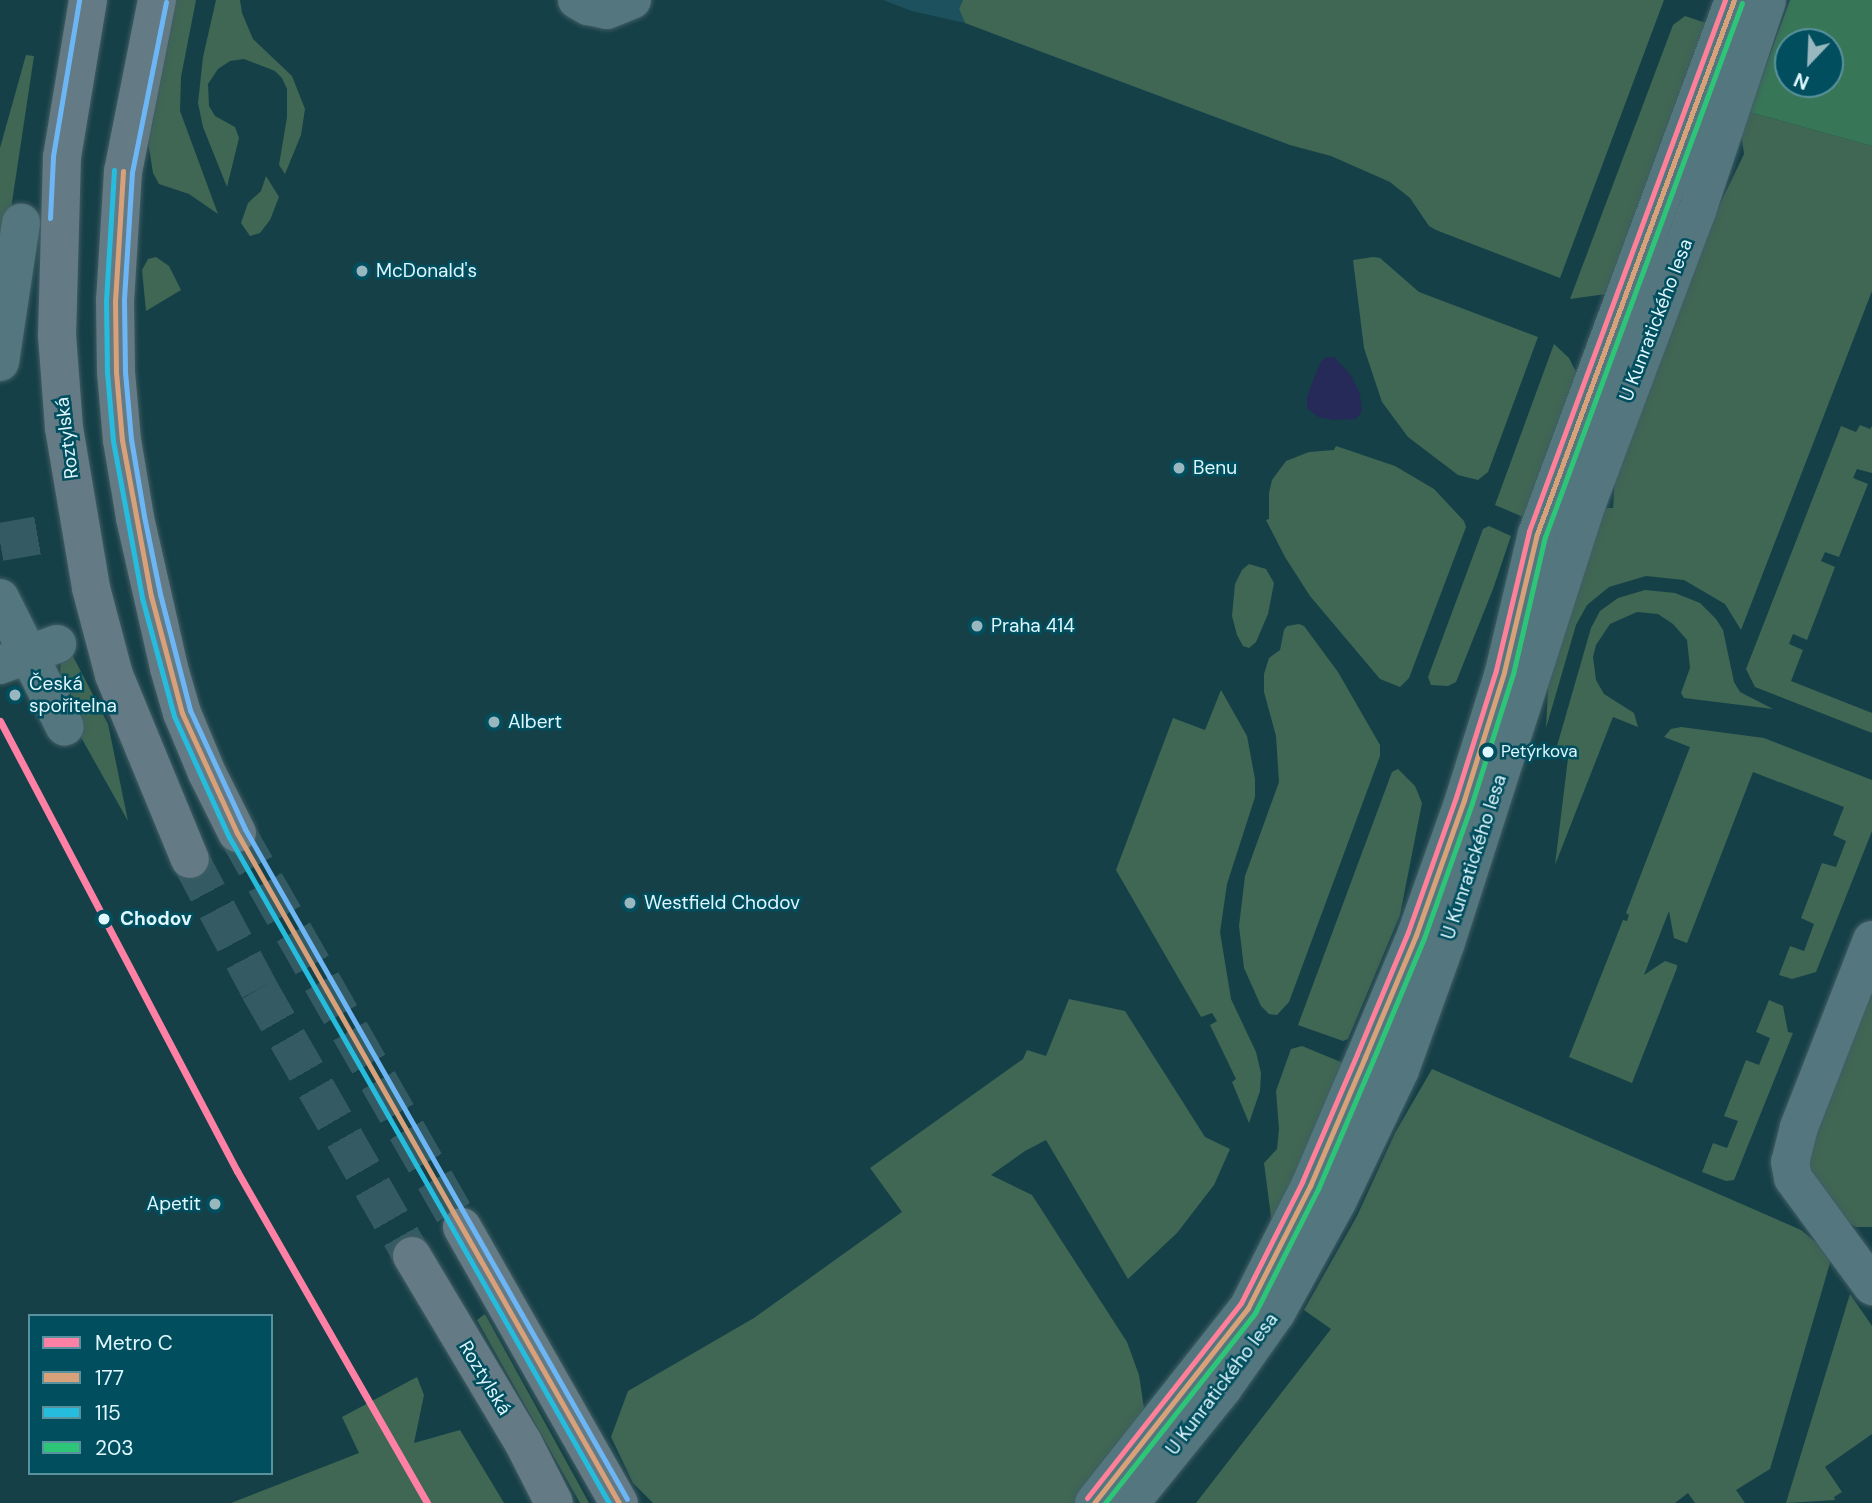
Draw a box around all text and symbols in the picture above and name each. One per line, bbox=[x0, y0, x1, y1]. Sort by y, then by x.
north arrow bbox=[1774, 28, 1844, 98]
text: N bbox=[1790, 67, 1813, 95]
street label: U Kunratického lesa bbox=[1615, 236, 1697, 404]
place label: McDonald's bbox=[376, 260, 477, 282]
marker: McDonald's bbox=[354, 263, 370, 279]
street label: Roztylská bbox=[51, 396, 83, 480]
place label: Benu bbox=[1193, 457, 1237, 479]
marker: Benu bbox=[1171, 460, 1187, 476]
place label: Praha 414 bbox=[991, 615, 1075, 637]
marker: Praha 414 bbox=[969, 618, 985, 634]
place label: Česká spořitelna bbox=[29, 673, 117, 717]
marker: Česká spořitelna bbox=[7, 687, 23, 703]
place label: Albert bbox=[508, 711, 562, 733]
marker: Albert bbox=[486, 714, 502, 730]
place label: Petýrkova bbox=[1501, 742, 1578, 762]
marker: Petýrkova bbox=[1481, 745, 1495, 759]
street label: U Kunratického lesa bbox=[1437, 772, 1511, 942]
place label: Westfield Chodov bbox=[644, 892, 800, 914]
marker: Westfield Chodov bbox=[622, 895, 638, 911]
place label: Chodov bbox=[120, 908, 192, 930]
marker: Chodov bbox=[94, 909, 114, 929]
place label: Apetit bbox=[147, 1193, 201, 1215]
marker: Apetit bbox=[207, 1196, 223, 1212]
street label: U Kunratického lesa bbox=[1161, 1309, 1283, 1459]
legend bbox=[28, 1314, 273, 1475]
text: Metro C bbox=[95, 1329, 173, 1357]
street label: Roztylská bbox=[454, 1337, 516, 1419]
text: 177 bbox=[95, 1364, 124, 1392]
text: 115 bbox=[95, 1399, 121, 1427]
text: 203 bbox=[95, 1434, 134, 1462]

